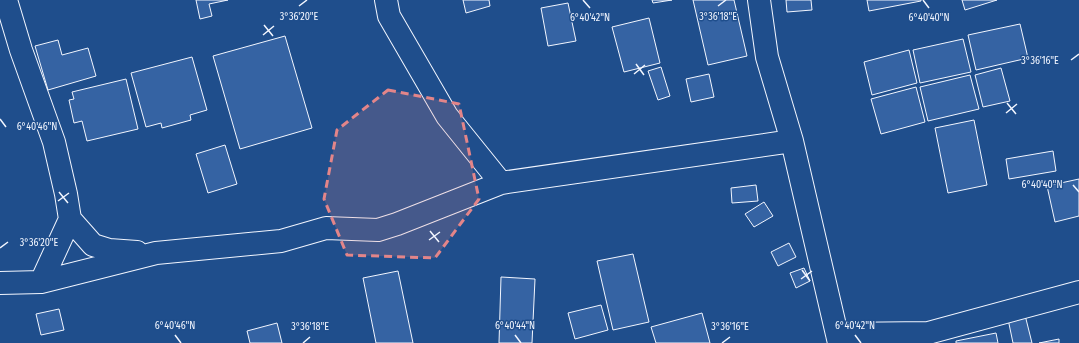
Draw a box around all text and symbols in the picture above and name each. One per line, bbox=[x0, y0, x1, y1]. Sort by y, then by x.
text: 3°36'20"E bbox=[280, 11, 319, 23]
text: 3°36'18"E bbox=[699, 11, 737, 23]
text: 6°40'42"N bbox=[570, 12, 610, 24]
text: 6°40'40"N bbox=[909, 12, 949, 24]
text: 3°36'16"E bbox=[1021, 55, 1059, 67]
text: 6°40'46"N bbox=[17, 121, 57, 133]
text: 6°40'40"N bbox=[1022, 179, 1062, 191]
text: 3°36'20"E bbox=[20, 237, 59, 249]
text: 6°40'46"N bbox=[155, 320, 195, 332]
text: 6°40'44"N bbox=[495, 320, 535, 332]
text: 6°40'42"N bbox=[835, 320, 875, 332]
text: 3°36'18"E bbox=[291, 321, 329, 333]
text: 3°36'16"E bbox=[711, 321, 749, 333]

